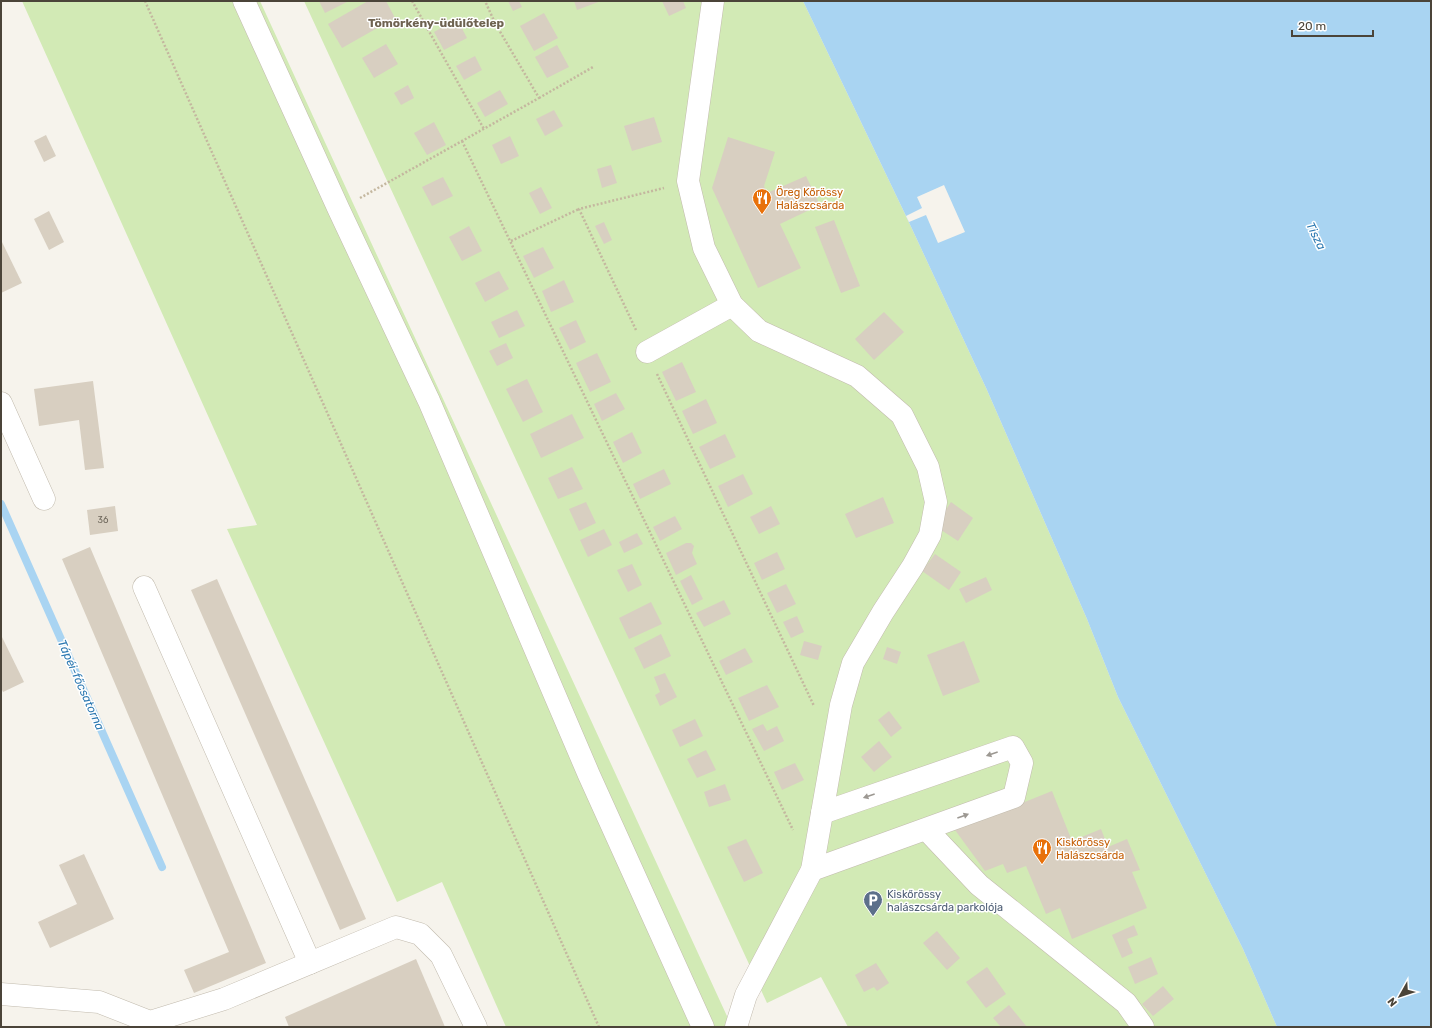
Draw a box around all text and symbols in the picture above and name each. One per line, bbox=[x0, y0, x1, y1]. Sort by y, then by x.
scale bar bbox=[1292, 12, 1373, 38]
district label: Tömörkény-üdülőtelep bbox=[368, 16, 505, 30]
text: 20 m bbox=[1298, 19, 1326, 33]
place label: Öreg Kőrössy Halászcsárda bbox=[776, 186, 844, 212]
restaurant icon: Öreg Kőrössy Halászcsárda bbox=[751, 187, 773, 215]
water label: Tisza bbox=[1303, 220, 1329, 252]
house number: 36 bbox=[98, 515, 109, 525]
water label: Tápéi-főcsatorna bbox=[55, 638, 107, 732]
one-way arrow bbox=[986, 751, 998, 757]
one-way arrow bbox=[863, 793, 875, 799]
one-way arrow bbox=[958, 813, 970, 819]
place label: Kiskőrössy Halászcsárda bbox=[1056, 836, 1124, 862]
restaurant icon: Kiskőrössy Halászcsárda bbox=[1031, 837, 1053, 865]
place label: Kiskőrössy halászcsárda parkolója bbox=[887, 888, 1003, 914]
parking icon: Kiskőrössy halászcsárda parkolója bbox=[862, 889, 884, 917]
north arrow bbox=[1380, 976, 1420, 1016]
text: N bbox=[1385, 995, 1400, 1009]

